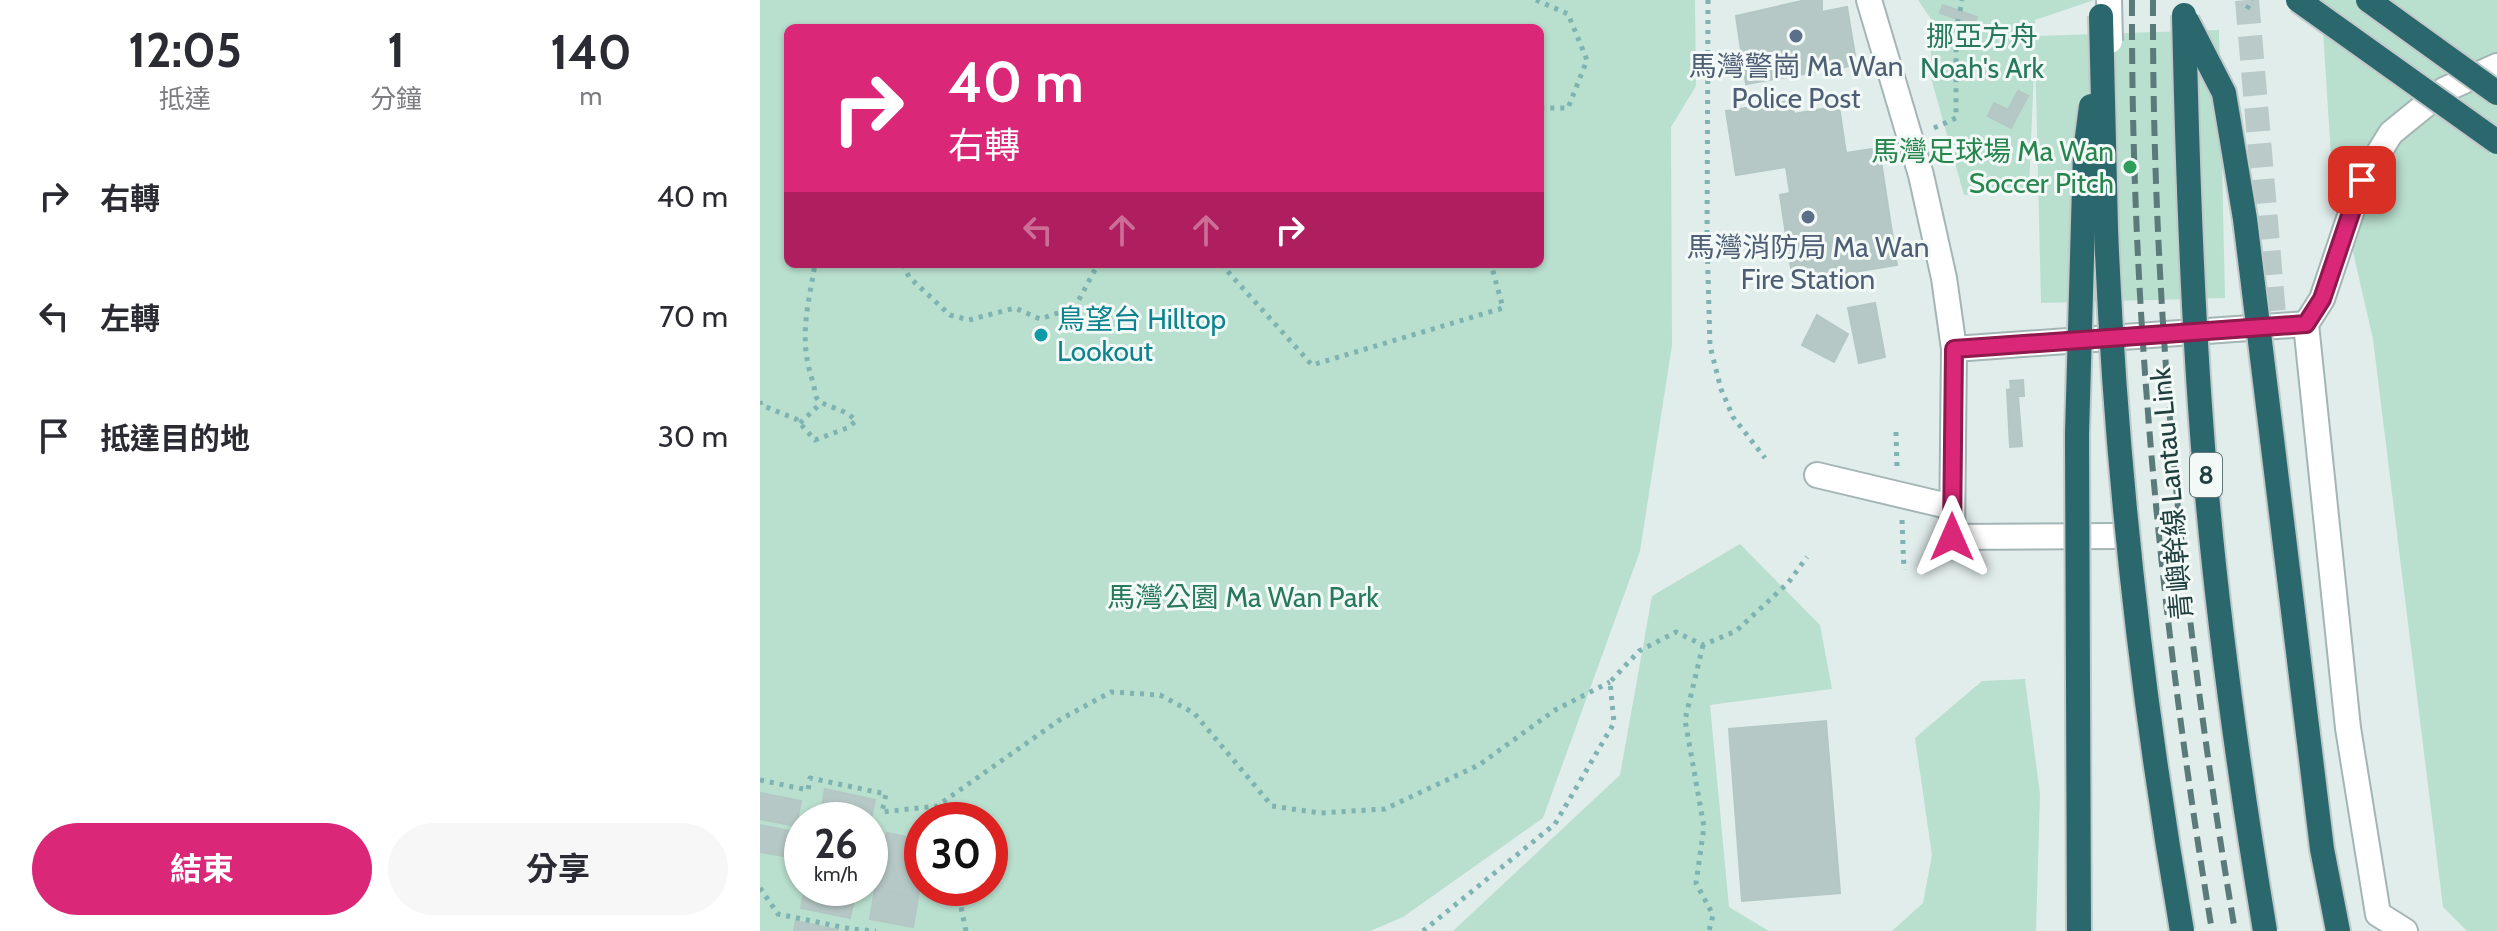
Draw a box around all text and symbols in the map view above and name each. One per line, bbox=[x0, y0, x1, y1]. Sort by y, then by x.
park label: 挪亞方舟 Noah's Ark bbox=[1920, 19, 2044, 85]
text: 12:05 bbox=[128, 21, 242, 79]
text: 1 bbox=[387, 21, 405, 79]
text: 140 bbox=[550, 23, 632, 81]
marker: 馬灣警崗 Ma Wan Police Post bbox=[1787, 27, 1805, 45]
text: 40 m bbox=[948, 48, 1084, 116]
place label: 馬灣警崗 Ma Wan Police Post bbox=[1688, 49, 1904, 115]
icon: right bbox=[816, 56, 920, 160]
text: m bbox=[580, 80, 602, 112]
text: 抵達 bbox=[159, 83, 211, 115]
text: 分鐘 bbox=[370, 83, 422, 115]
text: 右轉 bbox=[948, 123, 1020, 167]
place label: 馬灣足球場 Ma Wan Soccer Pitch bbox=[1871, 134, 2114, 200]
pin bbox=[2328, 146, 2396, 214]
marker: 馬灣足球場 Ma Wan Soccer Pitch bbox=[2121, 158, 2139, 176]
icon: arrive bbox=[2340, 158, 2384, 202]
icon: right bbox=[32, 174, 76, 218]
text: 40 m bbox=[657, 178, 728, 215]
text: 右轉 bbox=[100, 180, 160, 217]
icon: left bbox=[1016, 208, 1060, 252]
icon: ahead bbox=[1100, 208, 1144, 252]
icon: ahead bbox=[1184, 208, 1228, 252]
icon: right bbox=[1268, 208, 1312, 252]
marker: 馬灣消防局 Ma Wan Fire Station bbox=[1799, 208, 1817, 226]
place label: 馬灣消防局 Ma Wan Fire Station bbox=[1686, 230, 1930, 296]
icon: left bbox=[32, 294, 76, 338]
text: 70 m bbox=[659, 298, 728, 335]
text: 左轉 bbox=[100, 300, 160, 337]
place label: 鳥望台 Hilltop Lookout bbox=[1057, 302, 1226, 368]
marker: 鳥望台 Hilltop Lookout bbox=[1032, 326, 1050, 344]
street label: 青嶼幹線 Lantau Link bbox=[2143, 366, 2199, 622]
icon: arrive bbox=[32, 414, 76, 458]
text: 30 m bbox=[658, 418, 728, 455]
text: 抵達目的地 bbox=[100, 420, 250, 457]
road number: 8 bbox=[2190, 453, 2222, 497]
position arrow bbox=[1910, 495, 1994, 579]
park label: 馬灣公園 Ma Wan Park bbox=[1107, 580, 1379, 614]
speed limit sign: 30 bbox=[904, 802, 1008, 906]
text: 26 bbox=[814, 819, 858, 868]
button: 結束 bbox=[32, 823, 372, 915]
button: 分享 bbox=[388, 823, 728, 915]
text: km/h bbox=[814, 862, 858, 886]

